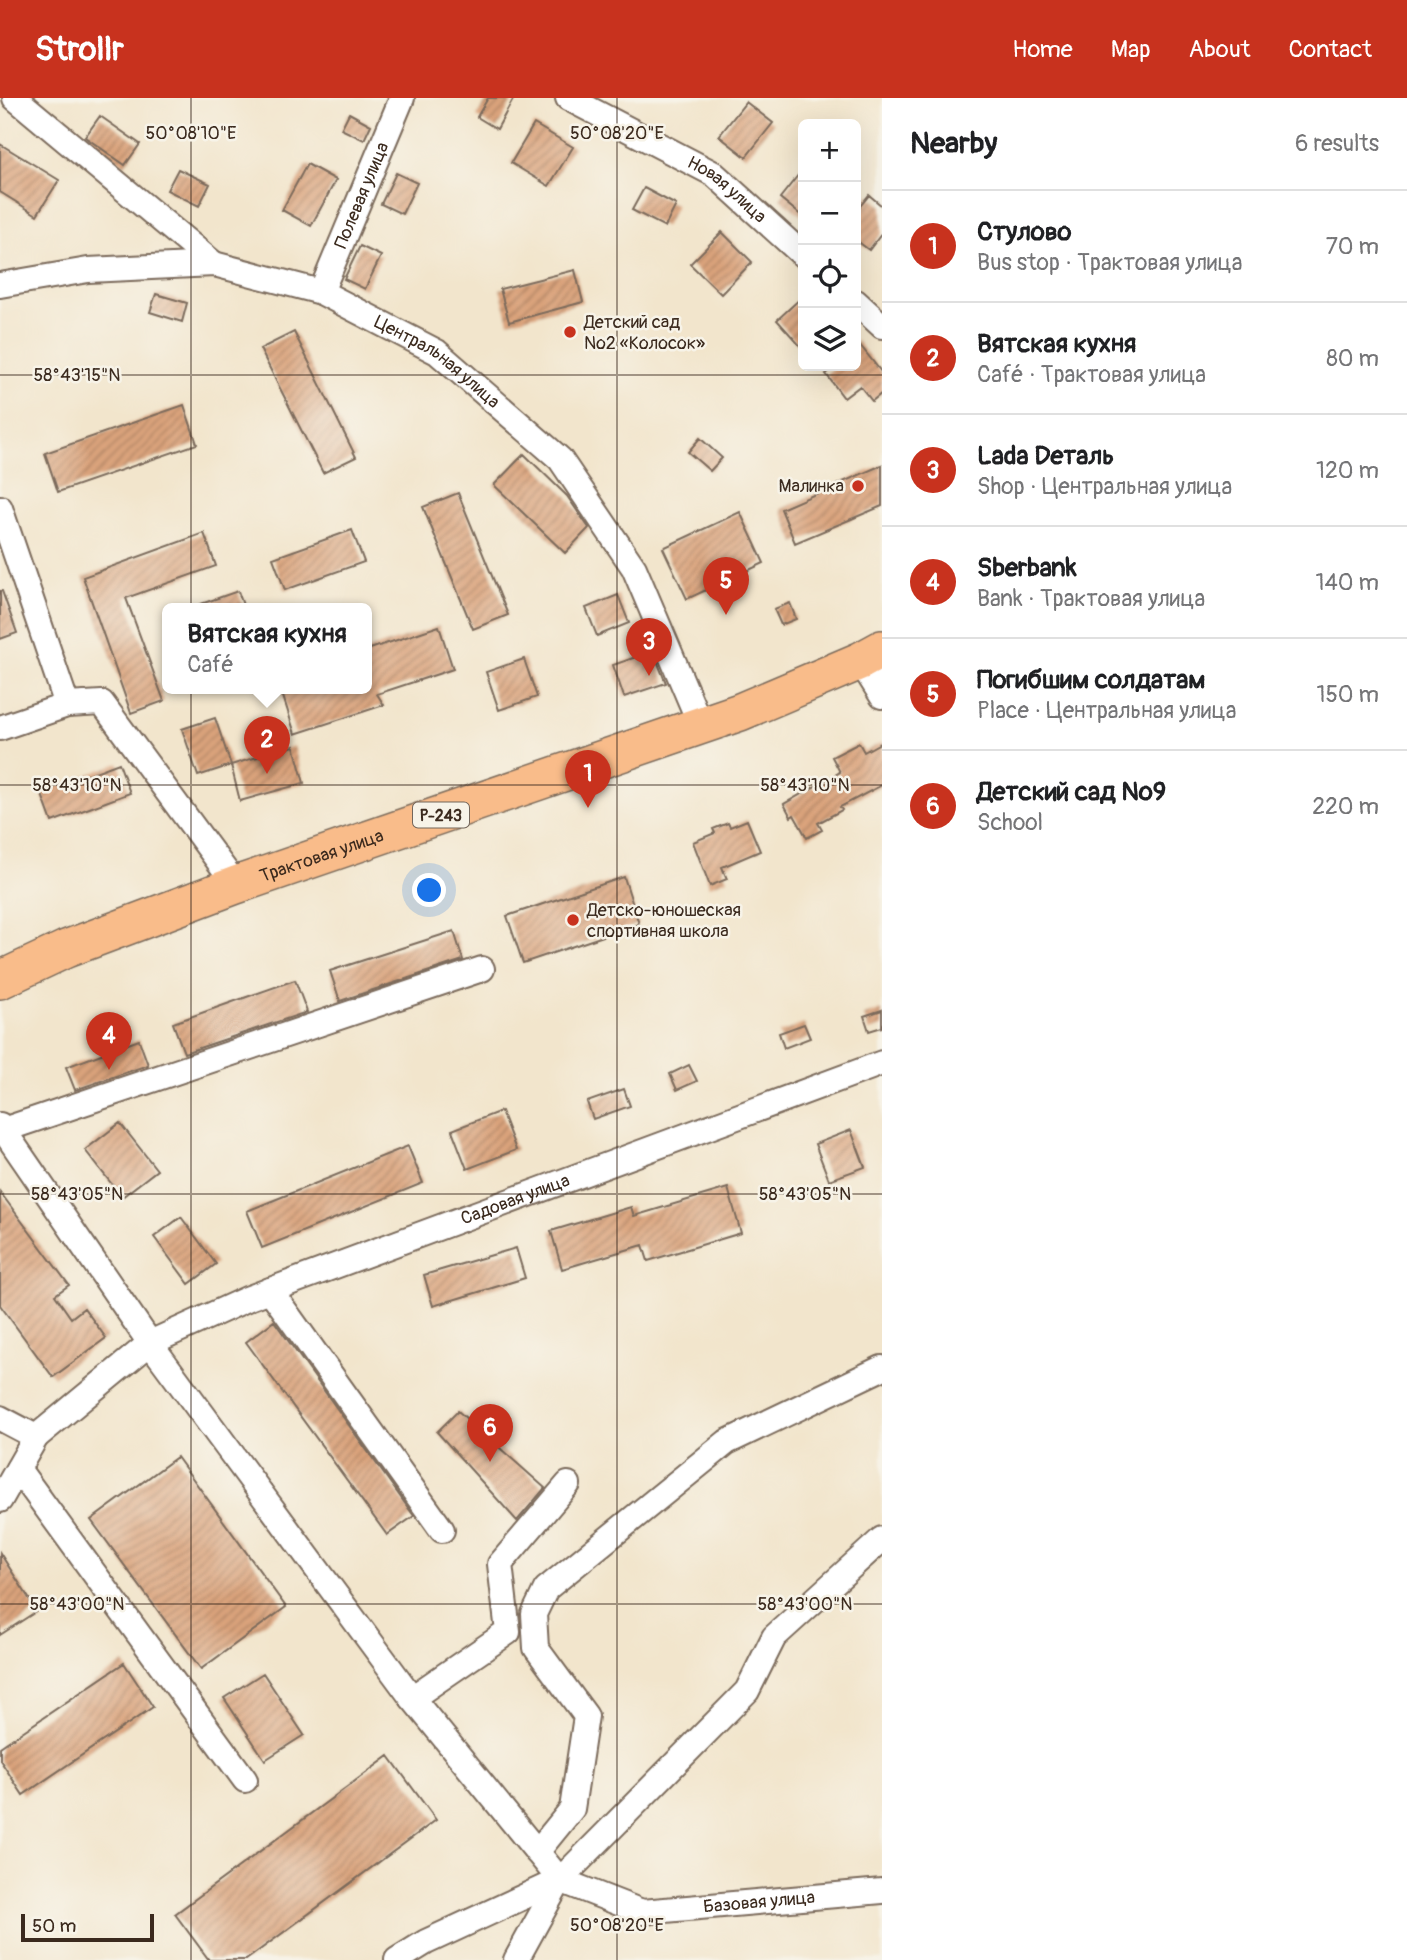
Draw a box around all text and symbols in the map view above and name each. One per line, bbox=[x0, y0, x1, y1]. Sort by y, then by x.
text: Strollr bbox=[35, 29, 124, 70]
text: Home bbox=[1012, 35, 1073, 64]
text: Map bbox=[1111, 35, 1151, 64]
text: About bbox=[1189, 35, 1251, 64]
text: Contact bbox=[1289, 35, 1372, 64]
map controls bbox=[798, 119, 861, 371]
button: + bbox=[798, 119, 861, 182]
text: 50°08'10"E bbox=[146, 122, 236, 145]
text: 50°08'20"E bbox=[570, 122, 664, 145]
text: Nearby bbox=[910, 125, 997, 162]
text: 6 results bbox=[1295, 129, 1379, 158]
street label: Полевая улица bbox=[329, 139, 394, 252]
street label: Новая улица bbox=[683, 151, 771, 228]
button: − bbox=[798, 182, 861, 245]
text: Стулово bbox=[977, 216, 1072, 248]
text: 1 bbox=[929, 232, 938, 261]
text: 70 m bbox=[1326, 232, 1379, 261]
button: locate bbox=[798, 245, 861, 308]
text: Bus stop · Трактовая улица bbox=[977, 248, 1242, 277]
button: layers bbox=[798, 308, 861, 371]
street label: Центральная улица bbox=[370, 311, 504, 413]
place label: Детский сад №2 «Колосок» bbox=[583, 311, 705, 355]
marker: Детский сад №2 «Колосок» bbox=[562, 324, 578, 340]
text: Вятская кухня bbox=[977, 328, 1136, 360]
text: 2 bbox=[927, 344, 939, 373]
text: 80 m bbox=[1326, 344, 1379, 373]
text: Café · Трактовая улица bbox=[977, 360, 1206, 389]
text: 58°43'15"N bbox=[33, 364, 121, 387]
text: Lada Dеталь bbox=[977, 440, 1114, 472]
text: 3 bbox=[927, 456, 939, 485]
text: 120 m bbox=[1316, 456, 1379, 485]
text: Shop · Центральная улица bbox=[977, 472, 1232, 501]
place label: Малинка bbox=[779, 475, 844, 498]
marker: Малинка bbox=[850, 478, 866, 494]
text: Sberbank bbox=[977, 552, 1077, 584]
pin: 5 bbox=[703, 557, 749, 615]
text: 4 bbox=[926, 568, 940, 597]
text: 140 m bbox=[1316, 568, 1379, 597]
text: Bank · Трактовая улица bbox=[977, 584, 1205, 613]
popup bbox=[162, 603, 372, 694]
text: Вятская кухня bbox=[187, 618, 347, 650]
pin: 3 bbox=[626, 618, 672, 676]
text: Café bbox=[187, 650, 234, 679]
text: Погибшим солдатам bbox=[977, 664, 1205, 696]
text: 5 bbox=[927, 680, 939, 709]
text: 150 m bbox=[1316, 680, 1379, 709]
text: Place · Центральная улица bbox=[977, 696, 1236, 725]
pin: 2 bbox=[244, 716, 290, 774]
pin: 1 bbox=[565, 750, 611, 808]
text: 58°43'10"N bbox=[32, 774, 122, 797]
text: 58°43'10"N bbox=[760, 774, 850, 797]
text: Детский сад №9 bbox=[977, 776, 1166, 808]
text: 6 bbox=[926, 792, 940, 821]
text: 220 m bbox=[1312, 792, 1379, 821]
road number: Р-243 bbox=[413, 802, 469, 828]
text: School bbox=[977, 808, 1043, 837]
street label: Трактовая улица bbox=[257, 824, 387, 888]
your location bbox=[412, 873, 446, 907]
place label: Детско-юношеская спортивная школа bbox=[586, 899, 741, 943]
marker: Детско-юношеская спортивная школа bbox=[565, 912, 581, 928]
pin: 4 bbox=[86, 1012, 132, 1070]
street label: Садовая улица bbox=[458, 1169, 573, 1230]
text: 58°43'05"N bbox=[31, 1183, 123, 1206]
text: 58°43'05"N bbox=[759, 1183, 851, 1206]
pin: 6 bbox=[467, 1404, 513, 1462]
text: 58°43'00"N bbox=[30, 1593, 124, 1616]
text: 58°43'00"N bbox=[758, 1593, 852, 1616]
street label: Базовая улица bbox=[702, 1886, 816, 1919]
scale bar bbox=[21, 1911, 154, 1943]
text: 50 m bbox=[32, 1914, 76, 1938]
text: 50°08'20"E bbox=[570, 1914, 664, 1937]

